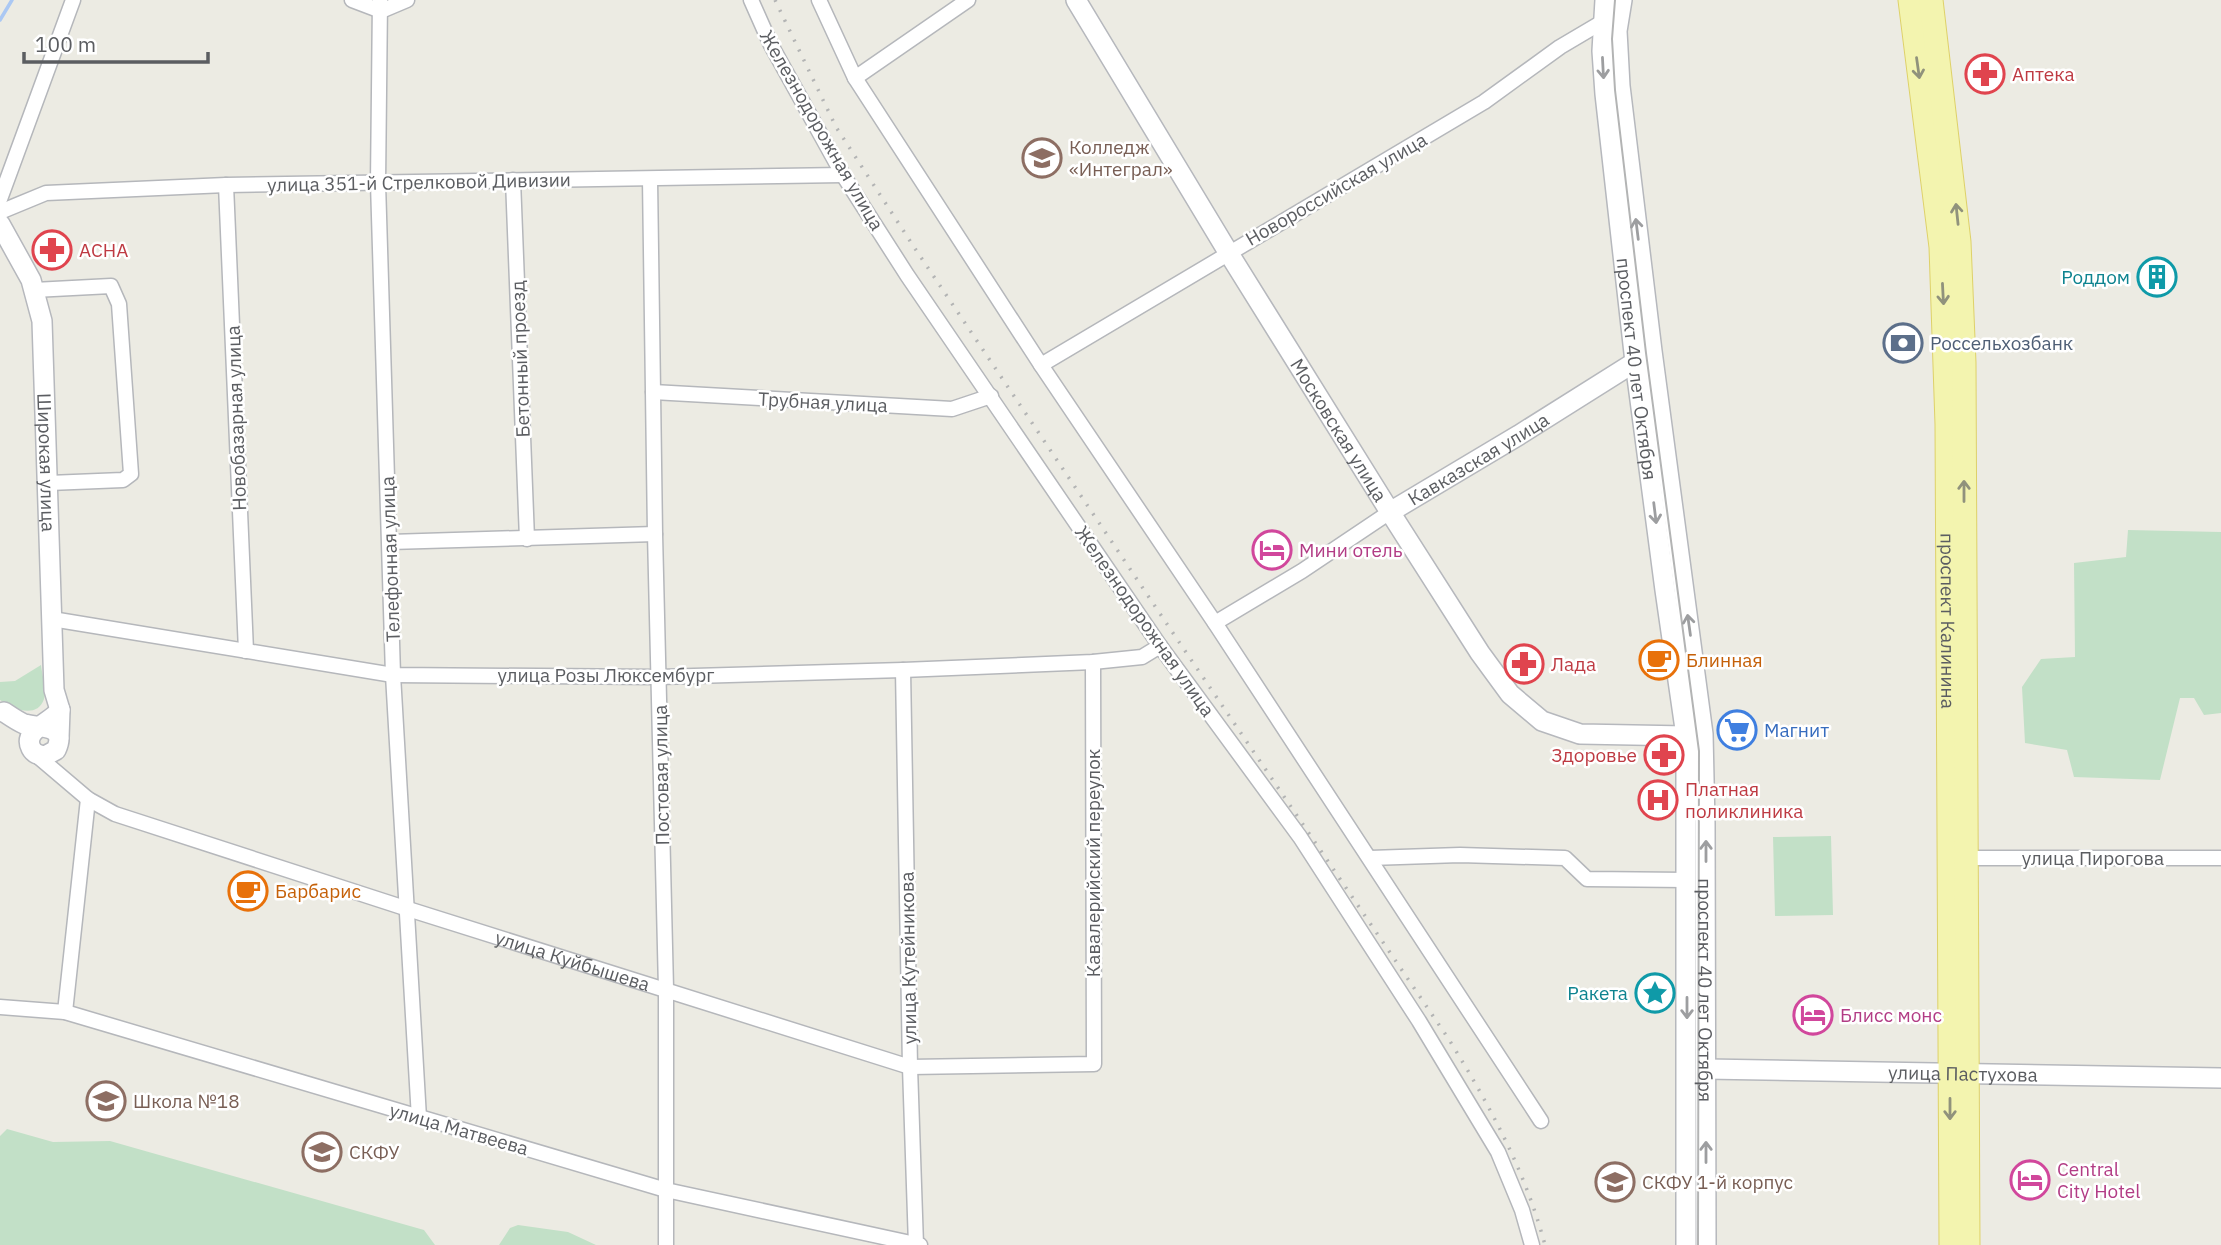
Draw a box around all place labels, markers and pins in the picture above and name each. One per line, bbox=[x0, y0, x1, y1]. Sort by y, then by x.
pharmacy icon: Аптека bbox=[1964, 53, 2006, 95]
place label: Аптека bbox=[2012, 62, 2075, 86]
place label: Колледж «Интеграл» bbox=[1069, 135, 1173, 181]
school or university icon: Колледж «Интеграл» bbox=[1021, 137, 1063, 179]
pharmacy icon: АСНА bbox=[31, 229, 73, 271]
place label: АСНА bbox=[79, 238, 128, 262]
building icon: Роддом bbox=[2136, 256, 2178, 298]
place label: Роддом bbox=[2061, 265, 2130, 289]
bank icon: Россельхозбанк bbox=[1882, 322, 1924, 364]
place label: Россельхозбанк bbox=[1930, 331, 2073, 355]
hotel icon: Мини отель bbox=[1251, 529, 1293, 571]
place label: Мини отель bbox=[1299, 538, 1403, 562]
cafe icon: Блинная bbox=[1638, 639, 1680, 681]
pharmacy icon: Лада bbox=[1503, 643, 1545, 685]
place label: Блинная bbox=[1686, 648, 1763, 672]
place label: Лада bbox=[1551, 652, 1596, 676]
supermarket icon: Магнит bbox=[1716, 709, 1758, 751]
place label: Магнит bbox=[1764, 718, 1829, 742]
pharmacy icon: Здоровье bbox=[1643, 734, 1685, 776]
place label: Здоровье bbox=[1551, 743, 1637, 767]
place label: Платная поликлиника bbox=[1685, 777, 1803, 823]
hospital icon: Платная поликлиника bbox=[1637, 779, 1679, 821]
cafe icon: Барбарис bbox=[227, 870, 269, 912]
place label: Барбарис bbox=[275, 879, 361, 903]
place icon: Ракета bbox=[1634, 972, 1676, 1014]
place label: Ракета bbox=[1567, 981, 1628, 1005]
hotel icon: Блисс монс bbox=[1792, 994, 1834, 1036]
place label: Блисс монс bbox=[1840, 1003, 1942, 1027]
school or university icon: Школа №18 bbox=[85, 1080, 127, 1122]
place label: Школа №18 bbox=[133, 1089, 240, 1113]
school or university icon: СКФУ bbox=[301, 1131, 343, 1173]
place label: СКФУ bbox=[349, 1140, 399, 1164]
place label: Central City Hotel bbox=[2057, 1157, 2140, 1203]
hotel icon: Central City Hotel bbox=[2009, 1159, 2051, 1201]
school or university icon: СКФУ 1-й корпус bbox=[1594, 1161, 1636, 1203]
place label: СКФУ 1-й корпус bbox=[1642, 1170, 1793, 1194]

